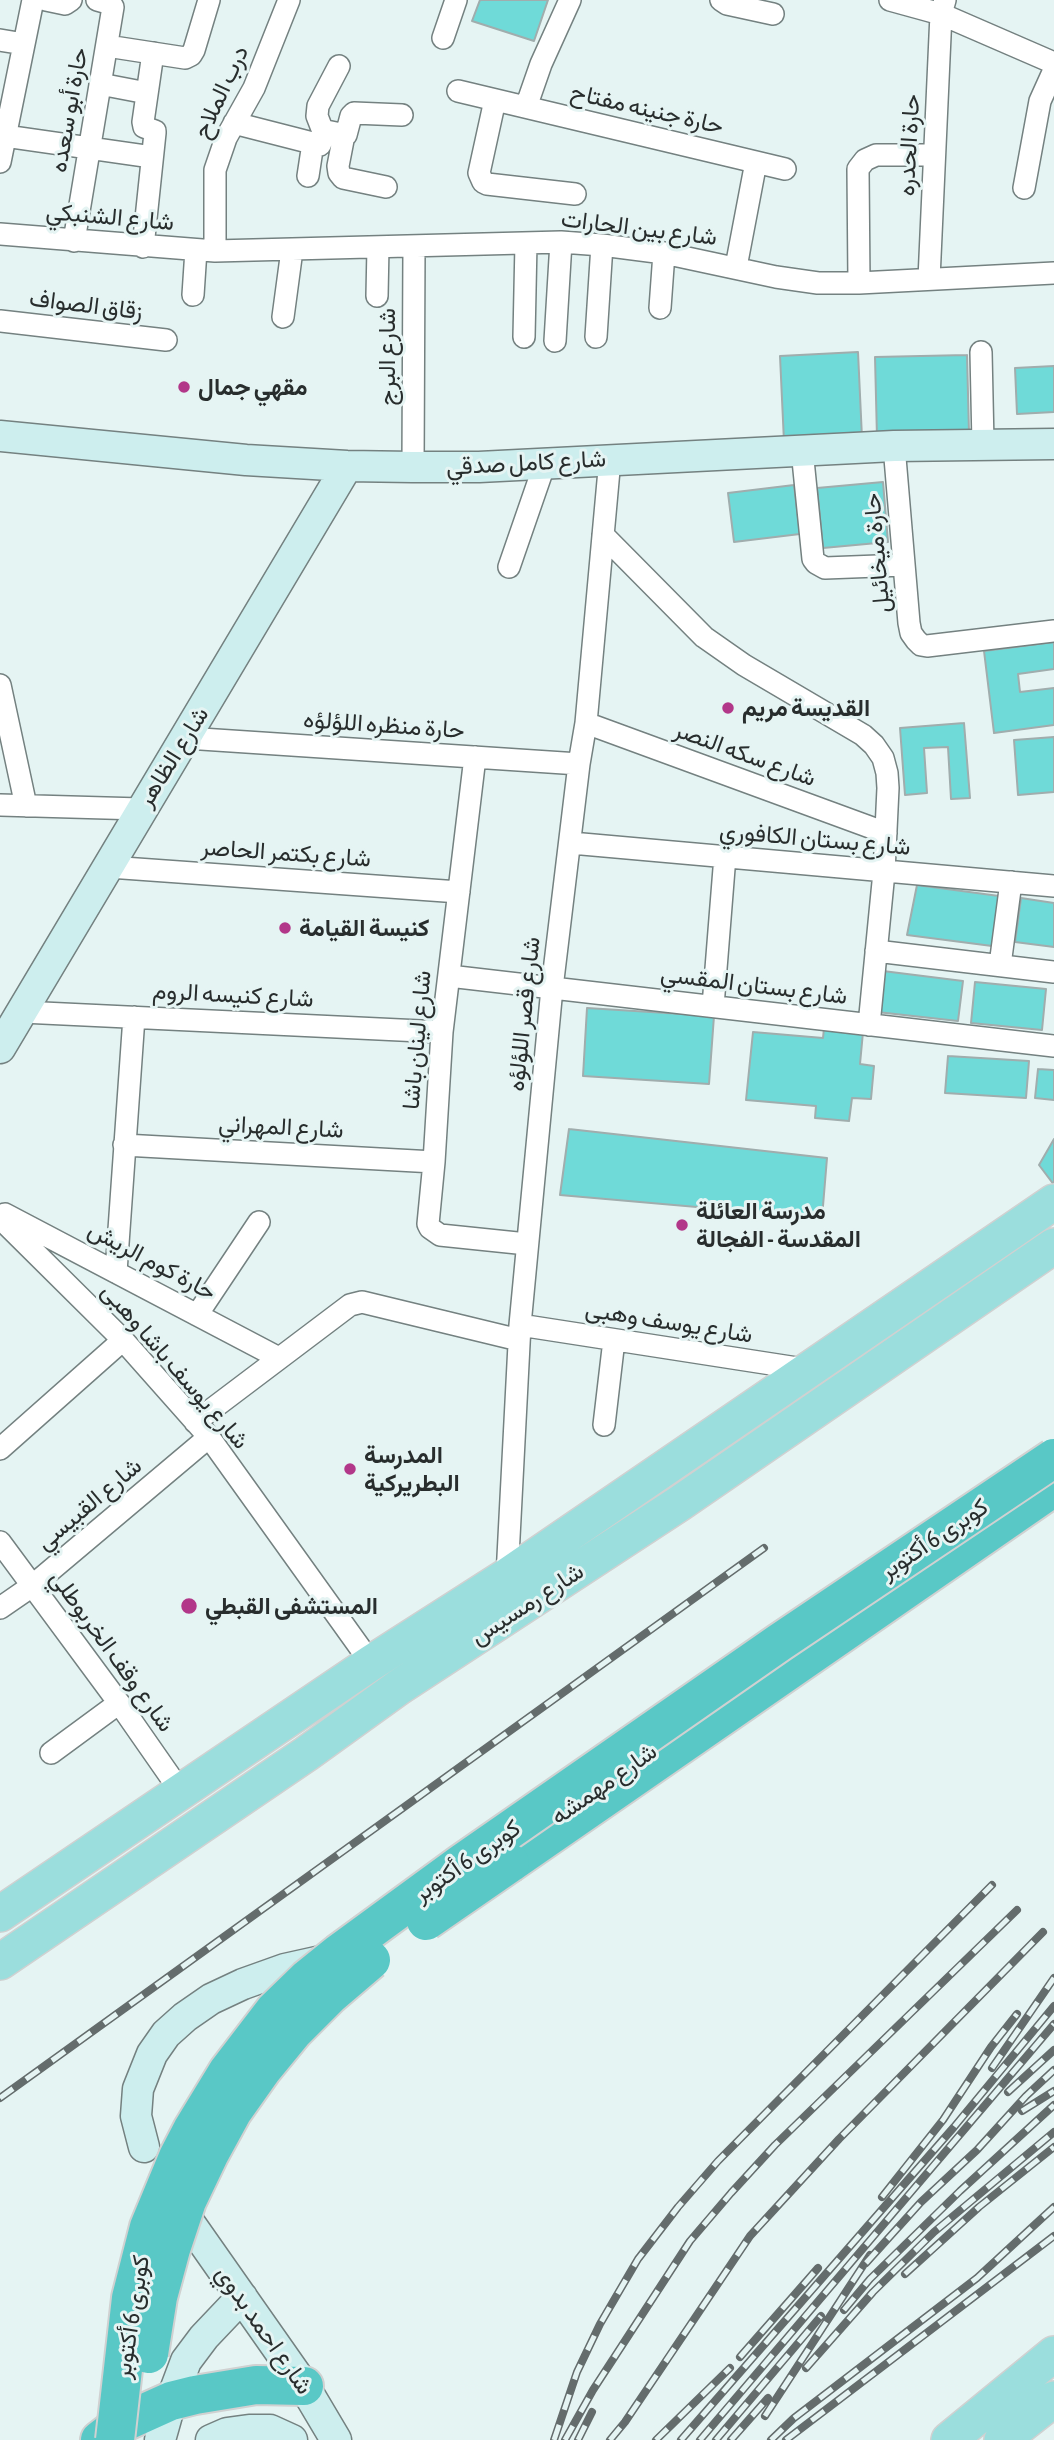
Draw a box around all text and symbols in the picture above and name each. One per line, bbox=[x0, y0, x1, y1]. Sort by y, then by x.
street label: درب الملاح bbox=[187, 41, 255, 143]
street label: حارة أبو سعده bbox=[44, 45, 94, 175]
street label: حارة جنينه مفتاح bbox=[568, 77, 726, 141]
street label: حارة الحدره bbox=[892, 93, 926, 197]
street label: شارع الشنبكي bbox=[45, 197, 175, 237]
street label: شارع بين الحارات bbox=[559, 204, 719, 252]
street label: زقاق الصواف bbox=[28, 284, 144, 326]
street label: شارع البرج bbox=[373, 308, 401, 406]
place label: مقهي جمال bbox=[198, 373, 308, 401]
marker: مقهي جمال bbox=[176, 379, 192, 395]
street label: شارع كامل صدقي bbox=[445, 444, 607, 482]
street label: حارة ميخائيل bbox=[857, 492, 897, 614]
place label: القديسة مريم bbox=[742, 694, 870, 722]
marker: القديسة مريم bbox=[720, 700, 736, 716]
street label: شارع الظاهر bbox=[131, 702, 215, 812]
street label: حارة منظره اللؤلؤه bbox=[302, 705, 466, 745]
street label: شارع سكه النصر bbox=[670, 715, 820, 793]
street label: شارع بستان الكافوري bbox=[718, 816, 912, 862]
street label: شارع بكتمر الحاصر bbox=[200, 833, 372, 873]
place label: كنيسة القيامة bbox=[299, 914, 429, 942]
marker: كنيسة القيامة bbox=[277, 920, 293, 936]
street label: شارع قصر اللؤلؤه bbox=[502, 935, 546, 1093]
street label: شارع بستان المقسي bbox=[659, 959, 849, 1011]
street label: شارع لينان باشا bbox=[397, 969, 437, 1111]
street label: شارع كنيسه الروم bbox=[152, 976, 314, 1014]
street label: شارع المهراني bbox=[218, 1109, 344, 1145]
place label: مدرسة العائلة المقدسة - الفجالة bbox=[696, 1197, 861, 1253]
street label: حارة كوم الريش bbox=[83, 1215, 221, 1307]
marker: مدرسة العائلة المقدسة - الفجالة bbox=[674, 1217, 690, 1233]
street label: شارع يوسف باشا وهبى bbox=[95, 1277, 255, 1455]
street label: شارع يوسف وهبى bbox=[583, 1295, 755, 1349]
place label: المدرسة البطريركية bbox=[364, 1441, 460, 1497]
street label: شارع القبيسي bbox=[30, 1452, 148, 1556]
marker: المدرسة البطريركية bbox=[342, 1461, 358, 1477]
street label: كوبرى 6 أكتوبر bbox=[874, 1492, 994, 1586]
street label: شارع رمسيس bbox=[465, 1557, 589, 1651]
street label: شارع وقف الخربوطلي bbox=[44, 1565, 180, 1737]
place label: المستشفى القبطي bbox=[205, 1592, 378, 1620]
marker: المستشفى القبطي bbox=[179, 1596, 199, 1616]
street label: شارع مهمشه bbox=[545, 1737, 663, 1831]
street label: كوبرى 6 أكتوبر bbox=[408, 1814, 526, 1908]
street label: كوبرى 6 أكتوبر bbox=[108, 2253, 156, 2381]
street label: شارع احمد بدوي bbox=[209, 2260, 319, 2400]

